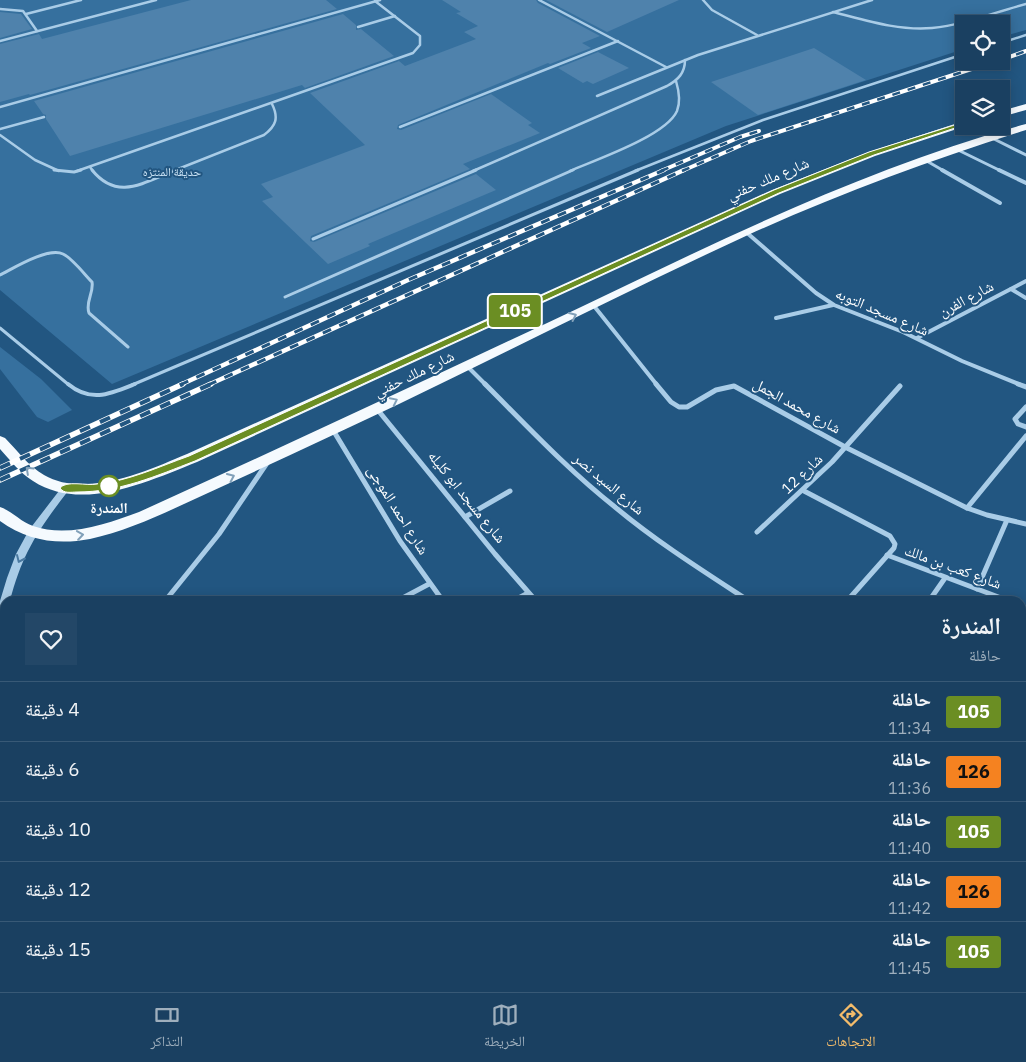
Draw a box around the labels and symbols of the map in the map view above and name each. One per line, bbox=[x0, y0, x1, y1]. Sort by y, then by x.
street label: شارع ملك حفني bbox=[724, 153, 813, 207]
park label: حديقة المنتزه bbox=[143, 164, 201, 179]
street label: شارع الفرن bbox=[935, 276, 997, 322]
street label: شارع مسجد التوبه bbox=[832, 283, 932, 341]
line badge: 105 bbox=[486, 295, 544, 327]
one-way arrow bbox=[568, 312, 577, 322]
street label: شارع ملك حفني bbox=[370, 346, 458, 404]
street label: شارع محمد الجمل bbox=[750, 374, 845, 438]
one-way arrow bbox=[389, 397, 398, 407]
street label: شارع مسجد ابو كليله bbox=[424, 447, 511, 547]
street label: شارع السيد نصر bbox=[569, 448, 649, 520]
street label: شارع 12 bbox=[777, 449, 827, 499]
street label: شارع احمد الموجى bbox=[363, 462, 434, 559]
one-way arrow bbox=[25, 467, 34, 476]
one-way arrow bbox=[226, 473, 235, 484]
marker: المندرة bbox=[98, 475, 120, 497]
place label: المندرة bbox=[90, 498, 128, 517]
one-way arrow bbox=[76, 530, 84, 541]
street label: شارع كعب بن مالك bbox=[902, 540, 1004, 594]
one-way arrow bbox=[15, 554, 26, 563]

